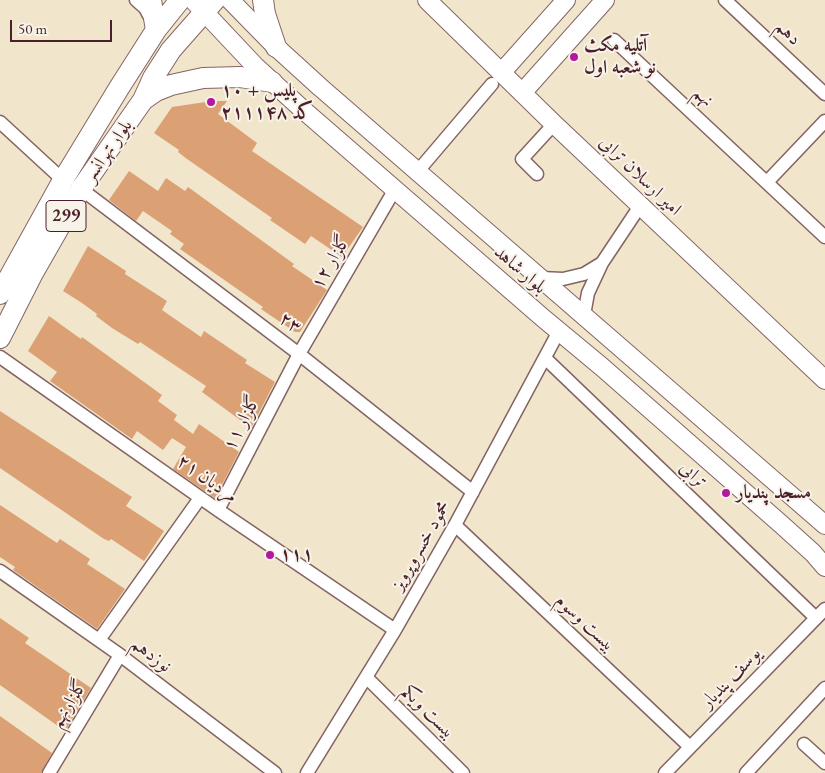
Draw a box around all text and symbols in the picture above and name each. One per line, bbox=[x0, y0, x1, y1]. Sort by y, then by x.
scale bar bbox=[12, 10, 115, 42]
street label: دهم bbox=[770, 15, 806, 51]
text: 50 m bbox=[18, 19, 47, 38]
place label: آتلیه مکث نو شعبه اول bbox=[584, 35, 656, 79]
marker: آتلیه مکث نو شعبه اول bbox=[568, 51, 580, 63]
place label: پلیس + ۱۰ کد ۲۱۱۱۴۸ bbox=[221, 80, 313, 124]
street label: نهم bbox=[688, 82, 718, 112]
marker: پلیس + ۱۰ کد ۲۱۱۱۴۸ bbox=[205, 96, 217, 108]
street label: بلوار تهرانسر bbox=[78, 115, 138, 187]
street label: امیر ارسلان ترابی bbox=[594, 131, 686, 221]
road number: 299 bbox=[46, 200, 86, 232]
street label: گلزار ۱۲ bbox=[306, 231, 356, 293]
street label: بلوار شاهد bbox=[489, 241, 551, 299]
street label: ۲۳ bbox=[274, 307, 306, 339]
street label: گلزار ۱۱ bbox=[218, 392, 266, 454]
street label: ۲۱ مردیان bbox=[172, 450, 242, 508]
street label: ترابی bbox=[674, 457, 712, 493]
place label: مسجد پندیار bbox=[736, 482, 811, 504]
marker: مسجد پندیار bbox=[720, 487, 732, 499]
street label: محمود خسروپرویز bbox=[386, 497, 456, 595]
place label: ۱۱۱ bbox=[280, 544, 313, 566]
marker: ۱۱۱ bbox=[264, 549, 276, 561]
street label: بیست وسوم bbox=[550, 589, 620, 657]
street label: نوزدهم bbox=[126, 632, 176, 678]
street label: یوسف پندیار bbox=[696, 642, 766, 714]
street label: گلزارنهم bbox=[46, 675, 92, 733]
street label: بیست ویکم bbox=[396, 680, 460, 744]

